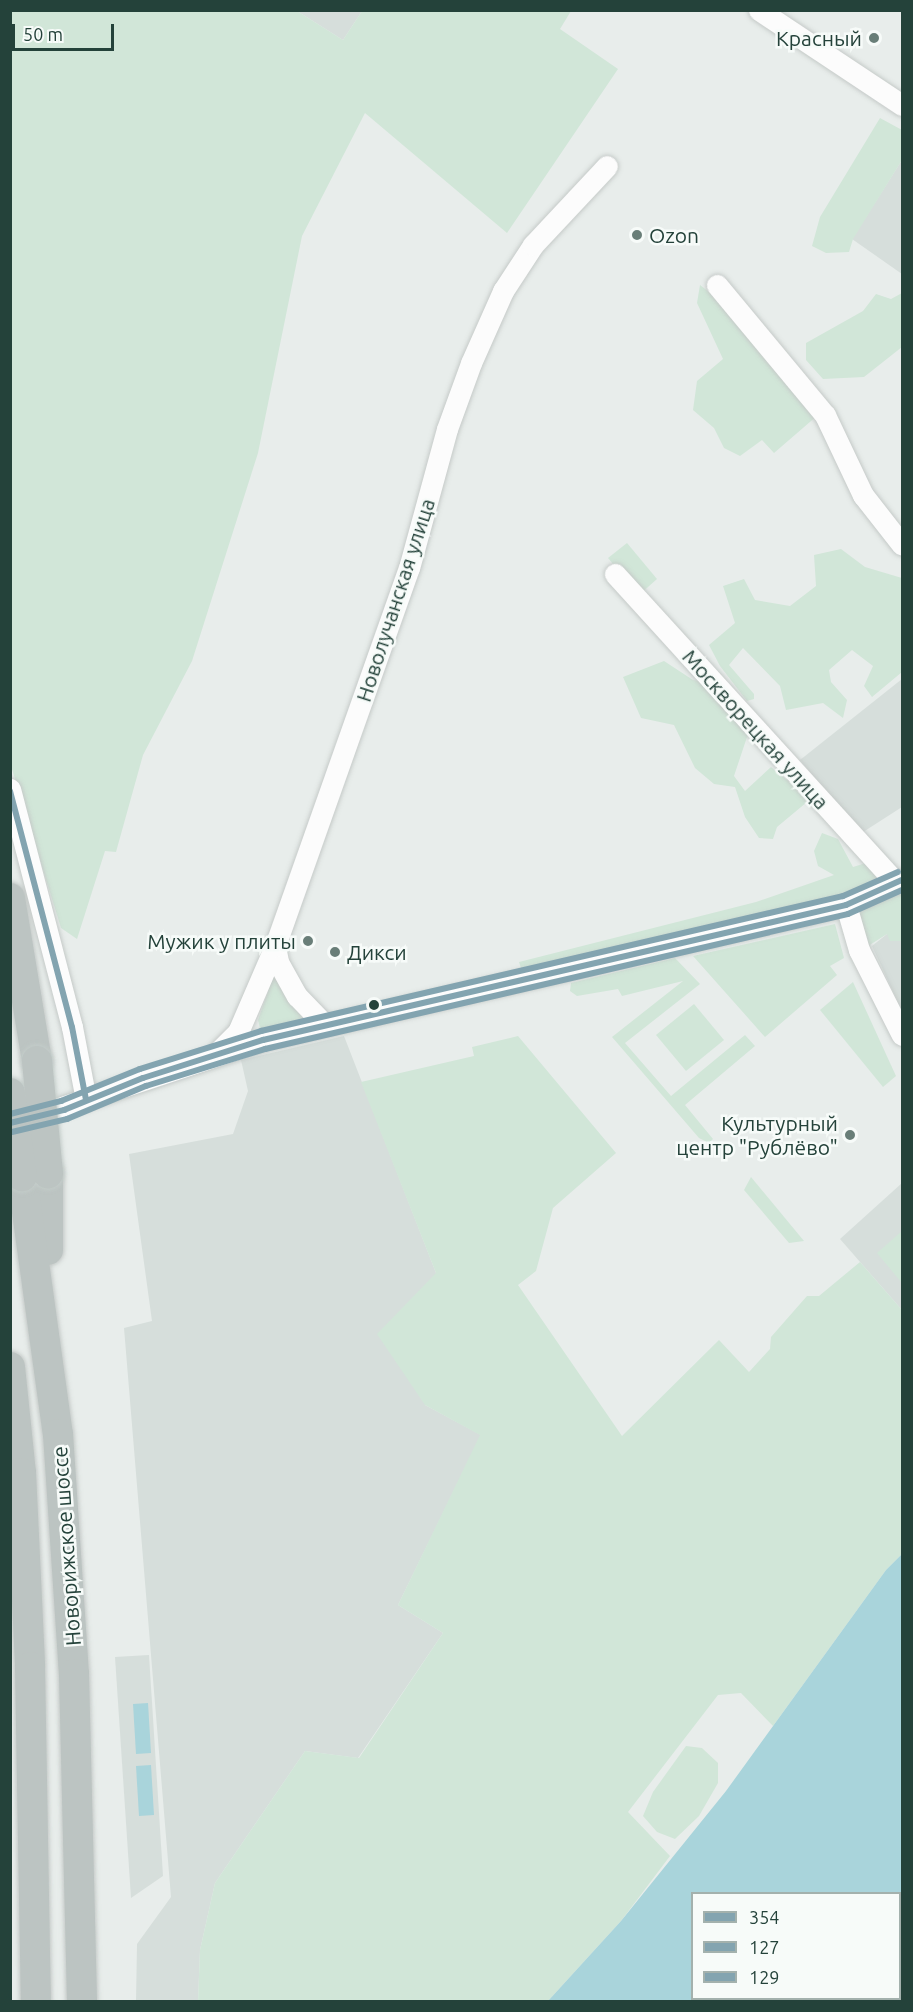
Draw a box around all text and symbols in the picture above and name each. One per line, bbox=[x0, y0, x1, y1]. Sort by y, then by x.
scale bar bbox=[15, 12, 117, 50]
text: 50 m bbox=[23, 24, 63, 44]
place label: Красный bbox=[776, 25, 862, 51]
marker: Красный bbox=[867, 31, 881, 45]
place label: Ozon bbox=[649, 222, 699, 248]
marker: Ozon bbox=[630, 228, 644, 242]
street label: Новолучанская улица bbox=[350, 495, 440, 705]
street label: Москворецкая улица bbox=[678, 644, 834, 814]
place label: Мужик у плиты bbox=[147, 928, 296, 954]
marker: Мужик у плиты bbox=[301, 934, 315, 948]
place label: Дикси bbox=[347, 939, 407, 965]
marker: Дикси bbox=[328, 945, 342, 959]
unlabelled marker bbox=[368, 999, 380, 1011]
place label: Культурный центр "Рублёво" bbox=[676, 1110, 838, 1160]
marker: Культурный центр "Рублёво" bbox=[843, 1128, 857, 1142]
street label: Новорижское шоссе bbox=[46, 1445, 86, 1647]
legend bbox=[691, 1892, 901, 2000]
text: 354 bbox=[749, 1907, 779, 1927]
text: 127 bbox=[749, 1937, 779, 1957]
text: 129 bbox=[749, 1967, 779, 1987]

